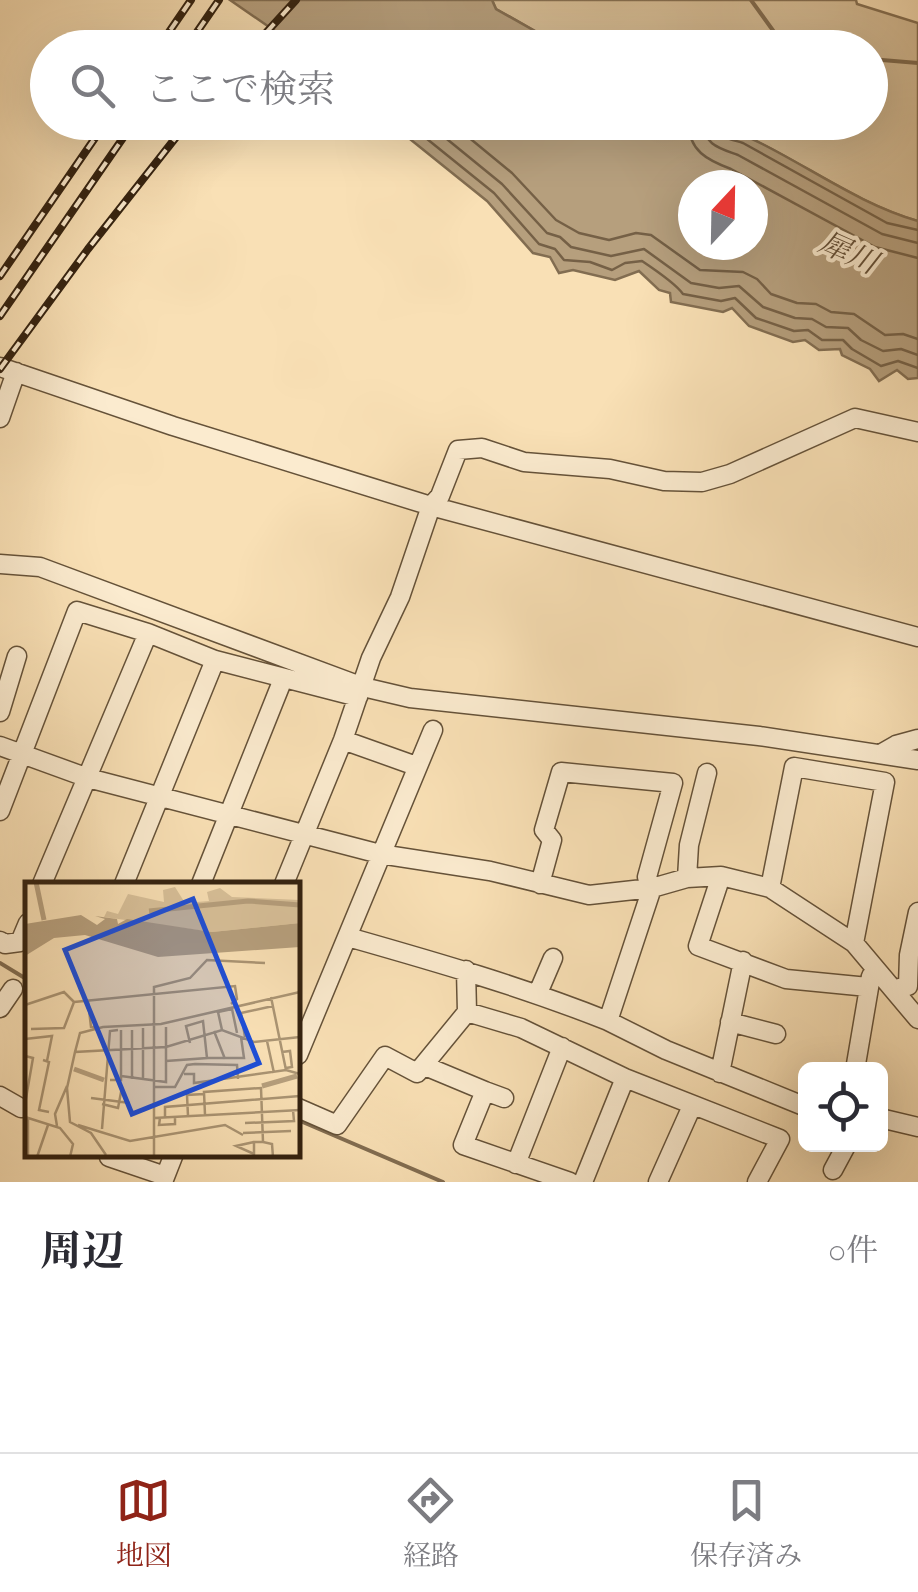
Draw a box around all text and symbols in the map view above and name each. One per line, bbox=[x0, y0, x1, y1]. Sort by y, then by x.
search box bbox=[30, 30, 888, 140]
icon: search bbox=[65, 58, 120, 113]
text: ここで検索 bbox=[145, 67, 335, 112]
north arrow bbox=[678, 170, 768, 260]
water label: 犀川 bbox=[813, 225, 885, 282]
inset map bbox=[25, 882, 300, 1157]
map controls bbox=[798, 1062, 888, 1152]
button: locate bbox=[798, 1062, 888, 1152]
text: 周辺 bbox=[40, 1227, 124, 1276]
text: 0件 bbox=[828, 1232, 878, 1269]
tab: 地図 bbox=[116, 1473, 172, 1573]
tab: 経路 bbox=[403, 1473, 459, 1573]
tab: 保存済み bbox=[690, 1473, 802, 1573]

